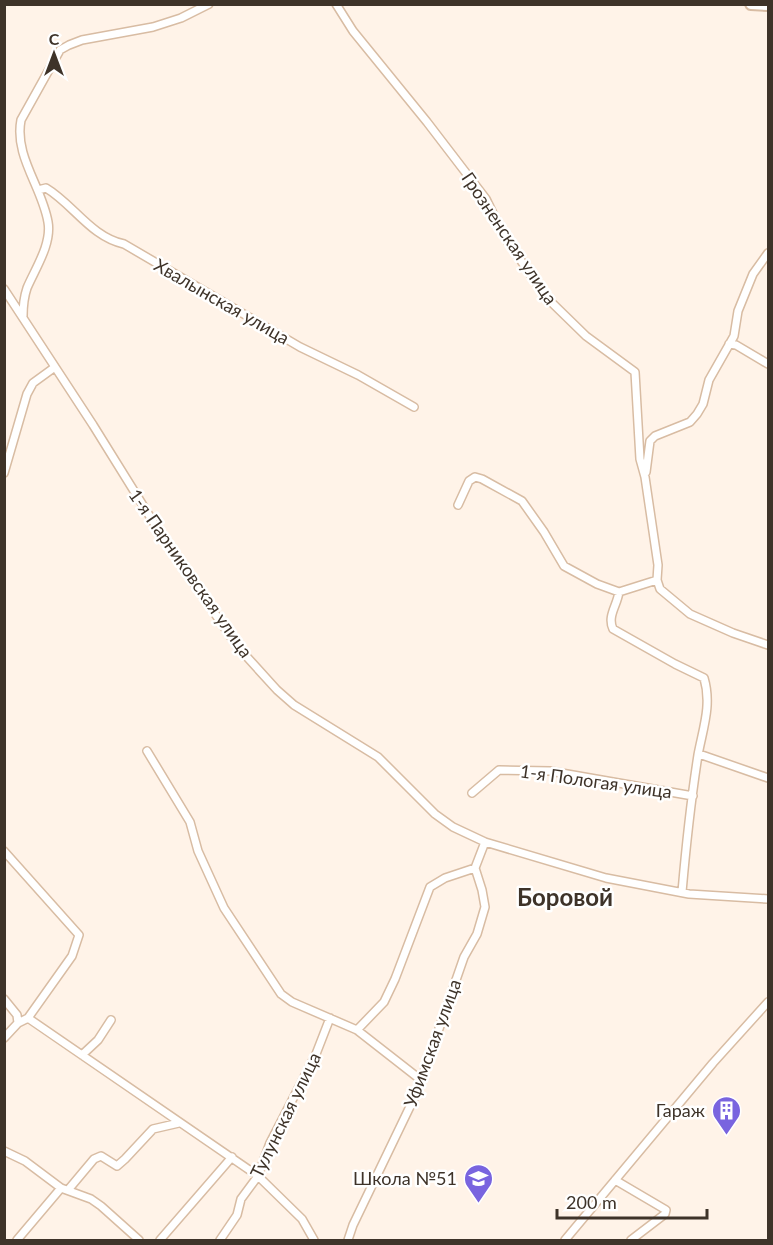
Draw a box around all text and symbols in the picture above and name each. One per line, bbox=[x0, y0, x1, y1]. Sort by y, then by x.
north arrow bbox=[24, 24, 84, 84]
text: С bbox=[49, 29, 60, 48]
street label: Грозненская улица bbox=[458, 168, 562, 308]
street label: Хвалынская улица bbox=[150, 253, 294, 349]
street label: 1-я Парниковская улица bbox=[124, 484, 258, 662]
street label: 1-я Пологая улица bbox=[519, 759, 673, 803]
district label: Боровой bbox=[517, 882, 613, 911]
street label: Уфимская улица bbox=[399, 976, 465, 1110]
street label: Тулунская улица bbox=[245, 1049, 325, 1181]
building icon: Гараж bbox=[710, 1094, 742, 1136]
place label: Гараж bbox=[656, 1099, 705, 1121]
school or university icon: Школа №51 bbox=[462, 1162, 494, 1204]
place label: Школа №51 bbox=[353, 1167, 457, 1189]
scale bar bbox=[557, 1182, 707, 1220]
text: 200 m bbox=[566, 1191, 617, 1213]

